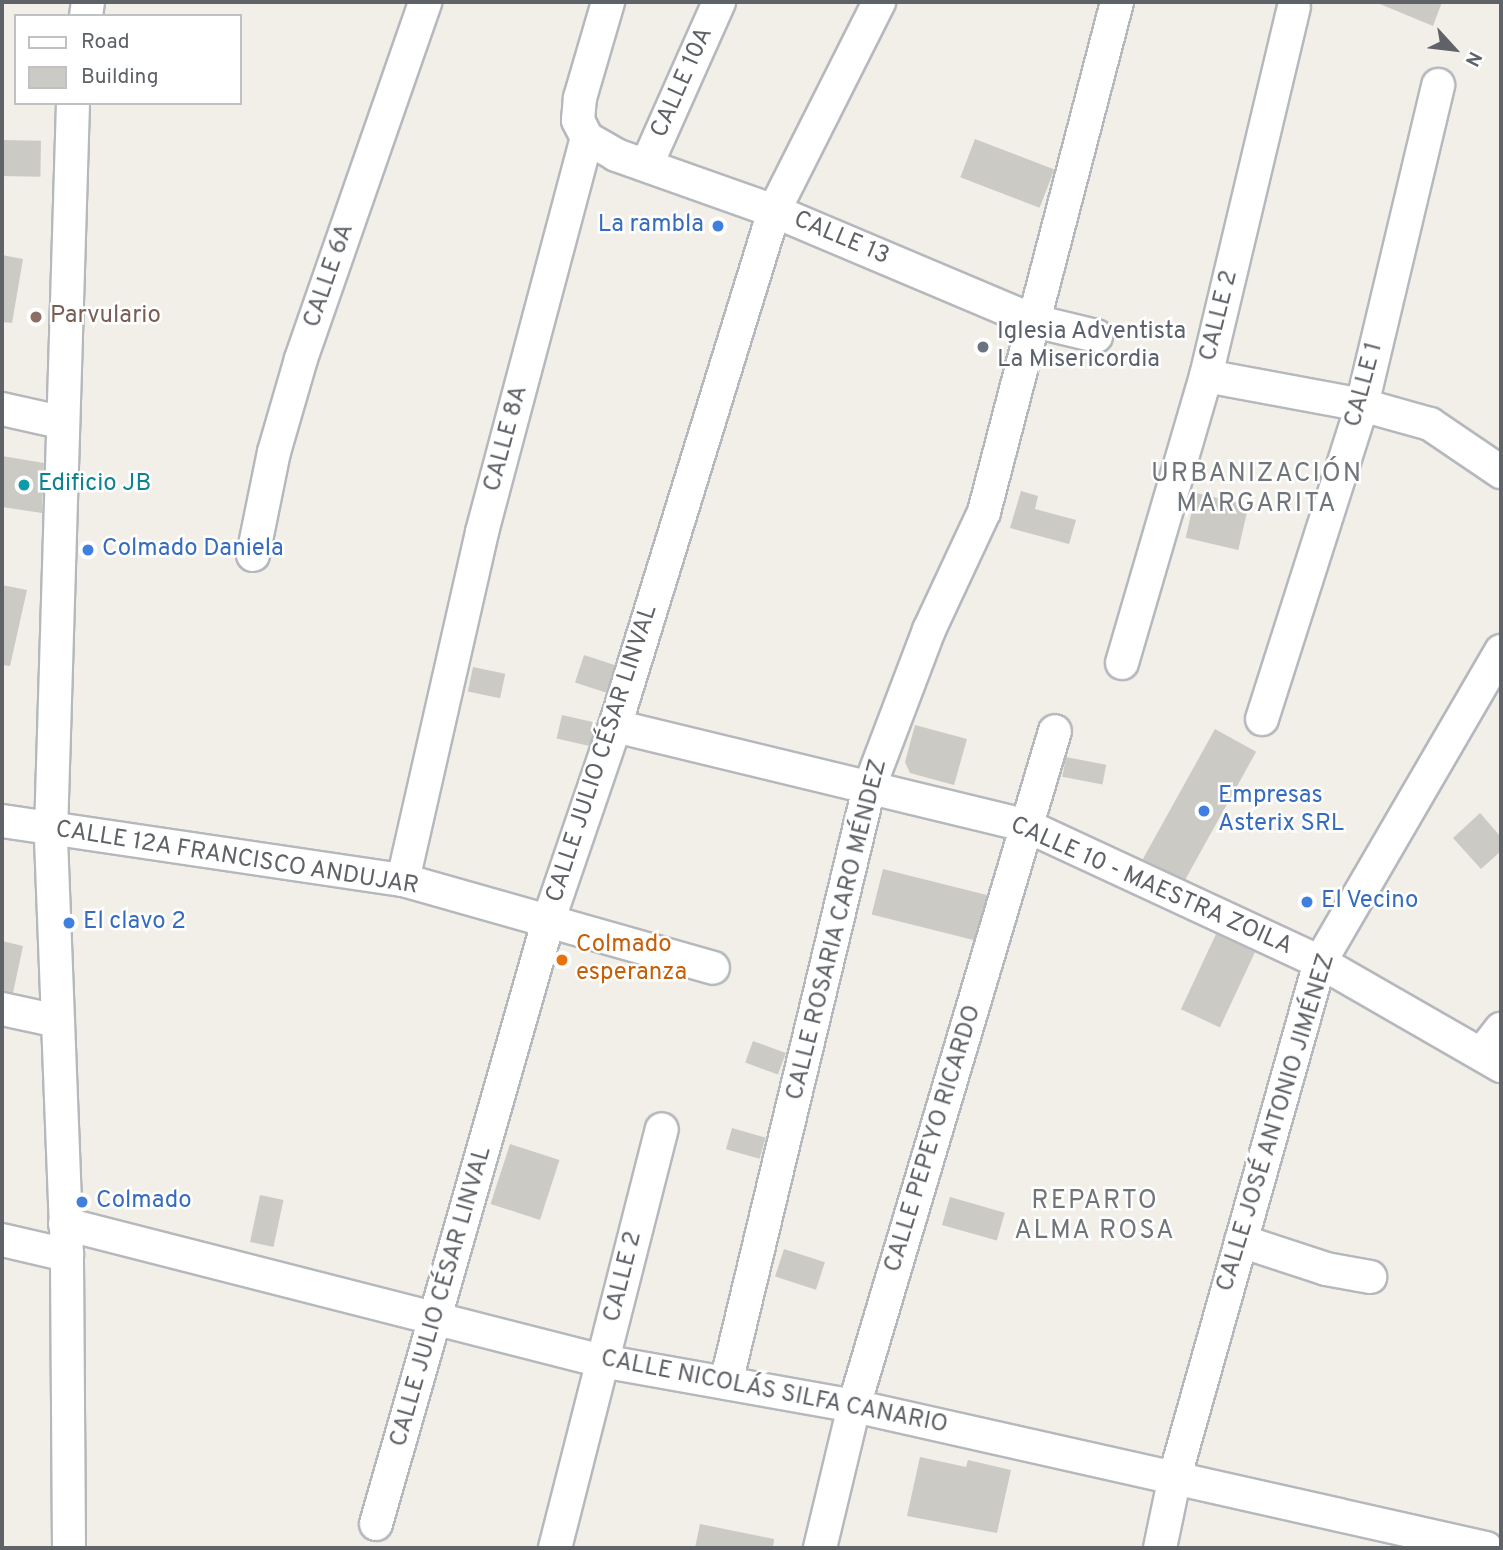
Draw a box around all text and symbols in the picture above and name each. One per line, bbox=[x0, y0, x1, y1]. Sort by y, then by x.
legend bbox=[14, 14, 242, 105]
north arrow bbox=[1419, 14, 1489, 84]
street label: CALLE 10A bbox=[646, 23, 720, 143]
text: Road bbox=[81, 29, 130, 56]
text: N bbox=[1459, 47, 1487, 70]
text: Building bbox=[81, 64, 159, 91]
street label: CALLE 13 bbox=[789, 206, 893, 272]
place label: La rambla bbox=[598, 212, 704, 240]
marker: La rambla bbox=[710, 218, 726, 234]
street label: CALLE 6A bbox=[299, 220, 361, 332]
street label: CALLE 2 bbox=[1195, 268, 1245, 364]
place label: Parvulario bbox=[50, 303, 161, 331]
marker: Parvulario bbox=[28, 309, 44, 325]
place label: Iglesia Adventista La Misericordia bbox=[997, 319, 1187, 375]
marker: Iglesia Adventista La Misericordia bbox=[975, 339, 991, 355]
street label: CALLE 1 bbox=[1340, 339, 1390, 431]
street label: CALLE 8A bbox=[479, 383, 535, 495]
district label: URBANIZACIÓN MARGARITA bbox=[1152, 459, 1362, 520]
place label: Edificio JB bbox=[38, 471, 151, 499]
marker: Edificio JB bbox=[16, 477, 32, 493]
place label: Colmado Daniela bbox=[102, 536, 284, 564]
marker: Colmado Daniela bbox=[80, 542, 96, 558]
street label: CALLE JULIO CÉSAR LINVAL bbox=[541, 602, 665, 906]
street label: CALLE ROSARIA CARO MÉNDEZ bbox=[782, 756, 894, 1104]
place label: Empresas Asterix SRL bbox=[1218, 783, 1344, 839]
marker: Empresas Asterix SRL bbox=[1196, 803, 1212, 819]
street label: CALLE 10 - MAESTRA ZOILA bbox=[1005, 811, 1297, 963]
street label: CALLE 12A FRANCISCO ANDUJAR bbox=[52, 816, 422, 902]
place label: El Vecino bbox=[1321, 888, 1419, 916]
marker: El Vecino bbox=[1299, 894, 1315, 910]
place label: El clavo 2 bbox=[83, 909, 186, 937]
marker: El clavo 2 bbox=[61, 915, 77, 931]
place label: Colmado esperanza bbox=[576, 932, 687, 988]
street label: CALLE JOSÉ ANTONIO JIMÉNEZ bbox=[1212, 950, 1342, 1296]
marker: Colmado esperanza bbox=[554, 952, 570, 968]
street label: CALLE PEPEYO RICARDO bbox=[880, 1002, 988, 1276]
street label: CALLE JULIO CÉSAR LINVAL bbox=[385, 1144, 499, 1450]
district label: REPARTO ALMA ROSA bbox=[1015, 1186, 1175, 1248]
place label: Colmado bbox=[96, 1188, 192, 1216]
marker: Colmado bbox=[74, 1194, 90, 1210]
street label: CALLE 2 bbox=[599, 1229, 649, 1325]
street label: CALLE NICOLÁS SILFA CANARIO bbox=[598, 1345, 950, 1441]

